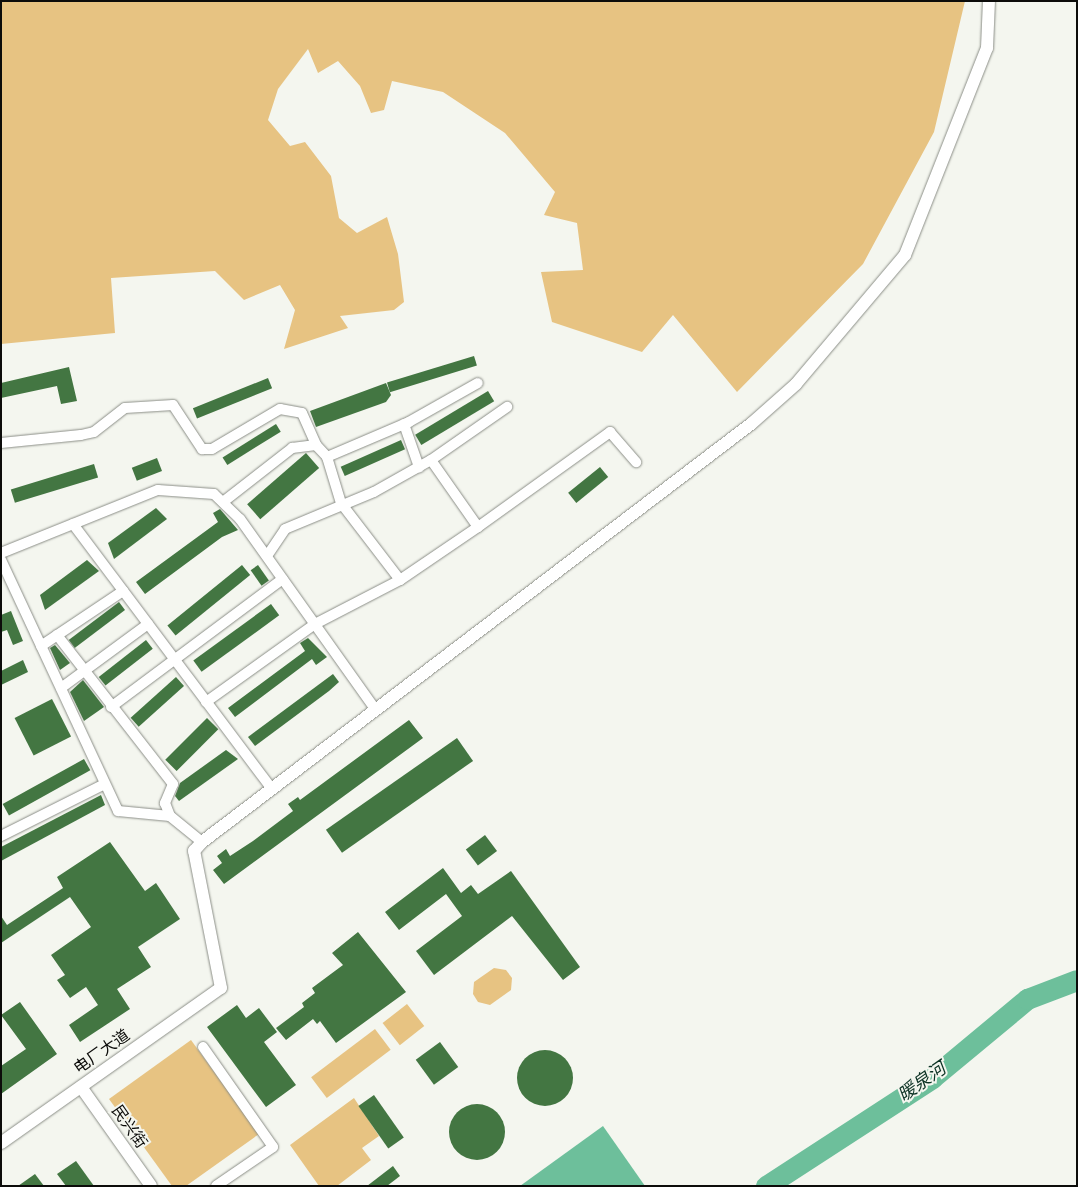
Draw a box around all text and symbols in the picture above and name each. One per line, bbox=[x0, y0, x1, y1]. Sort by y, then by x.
street label: 电厂大道 bbox=[70, 1026, 134, 1078]
water label: 暖泉河 bbox=[894, 1058, 950, 1106]
street label: 民兴街 bbox=[107, 1102, 151, 1152]

